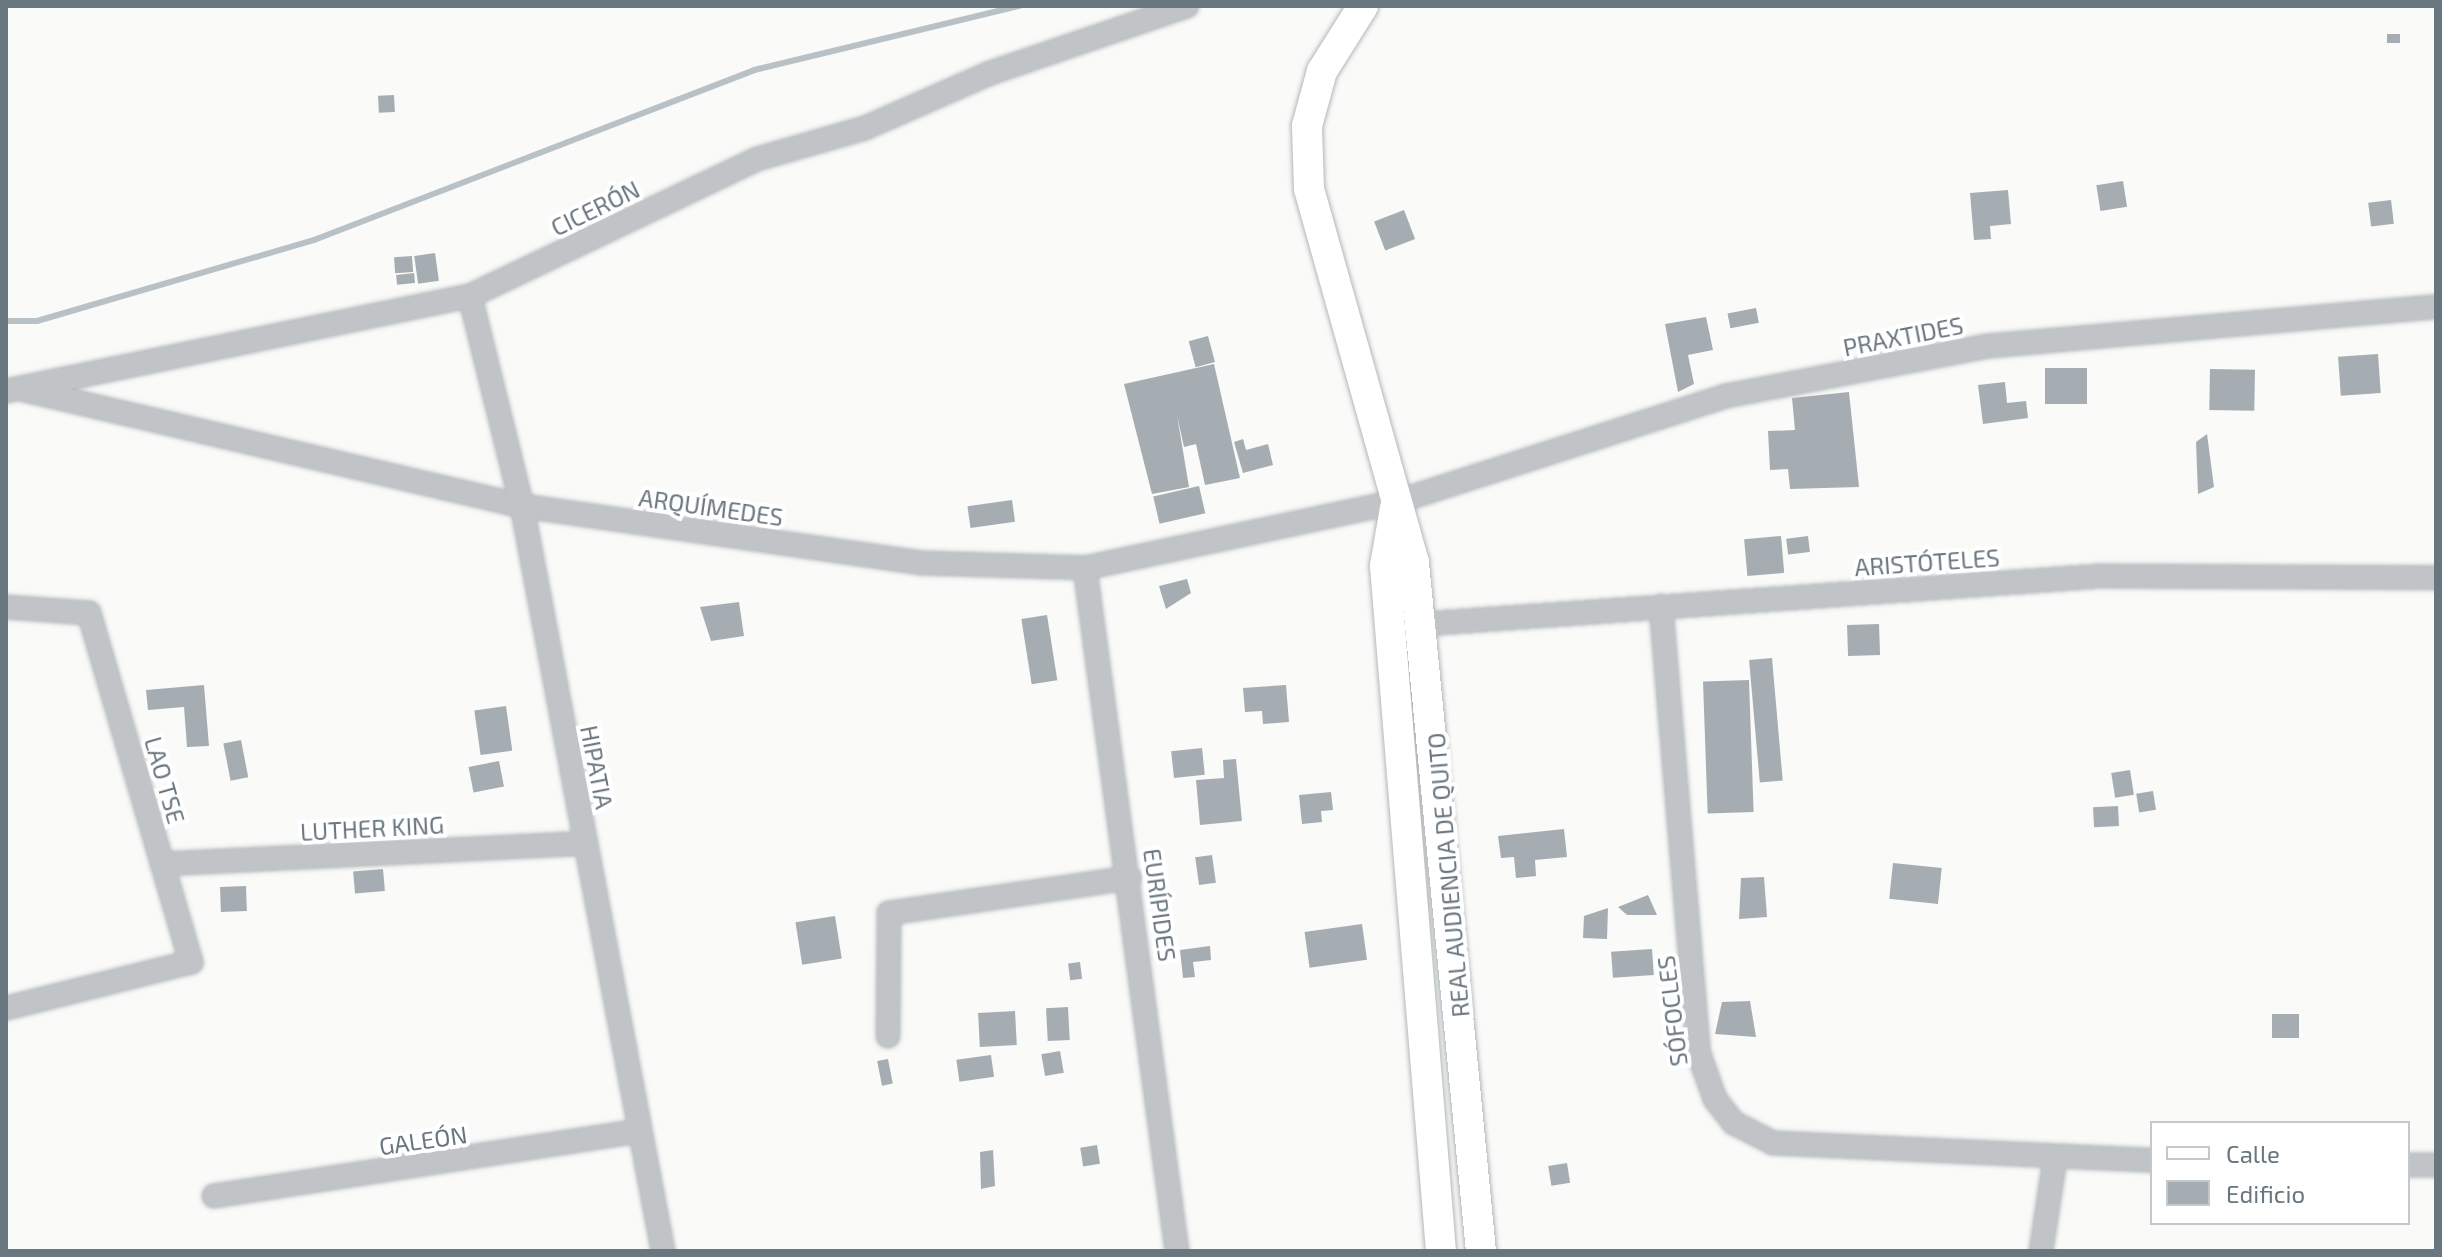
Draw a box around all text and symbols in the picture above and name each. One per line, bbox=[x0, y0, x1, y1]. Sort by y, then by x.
street label: CICERÓN bbox=[546, 174, 644, 242]
street label: PRAXTIDES bbox=[1841, 310, 1965, 362]
street label: ARQUÍMEDES bbox=[637, 483, 785, 531]
street label: ARISTÓTELES bbox=[1853, 543, 2001, 581]
street label: HIPATIA bbox=[575, 723, 619, 811]
street label: REAL AUDIENCIA DE QUITO bbox=[1421, 731, 1475, 1019]
street label: LAO TSE bbox=[139, 733, 191, 827]
street label: LUTHER KING bbox=[299, 810, 445, 846]
street label: EURÍPIDES bbox=[1138, 847, 1182, 963]
street label: SÓFOCLES bbox=[1651, 954, 1693, 1068]
street label: GALEÓN bbox=[377, 1120, 469, 1160]
legend bbox=[2150, 1121, 2410, 1225]
text: Calle bbox=[2226, 1139, 2280, 1168]
text: Edificio bbox=[2226, 1179, 2305, 1208]

